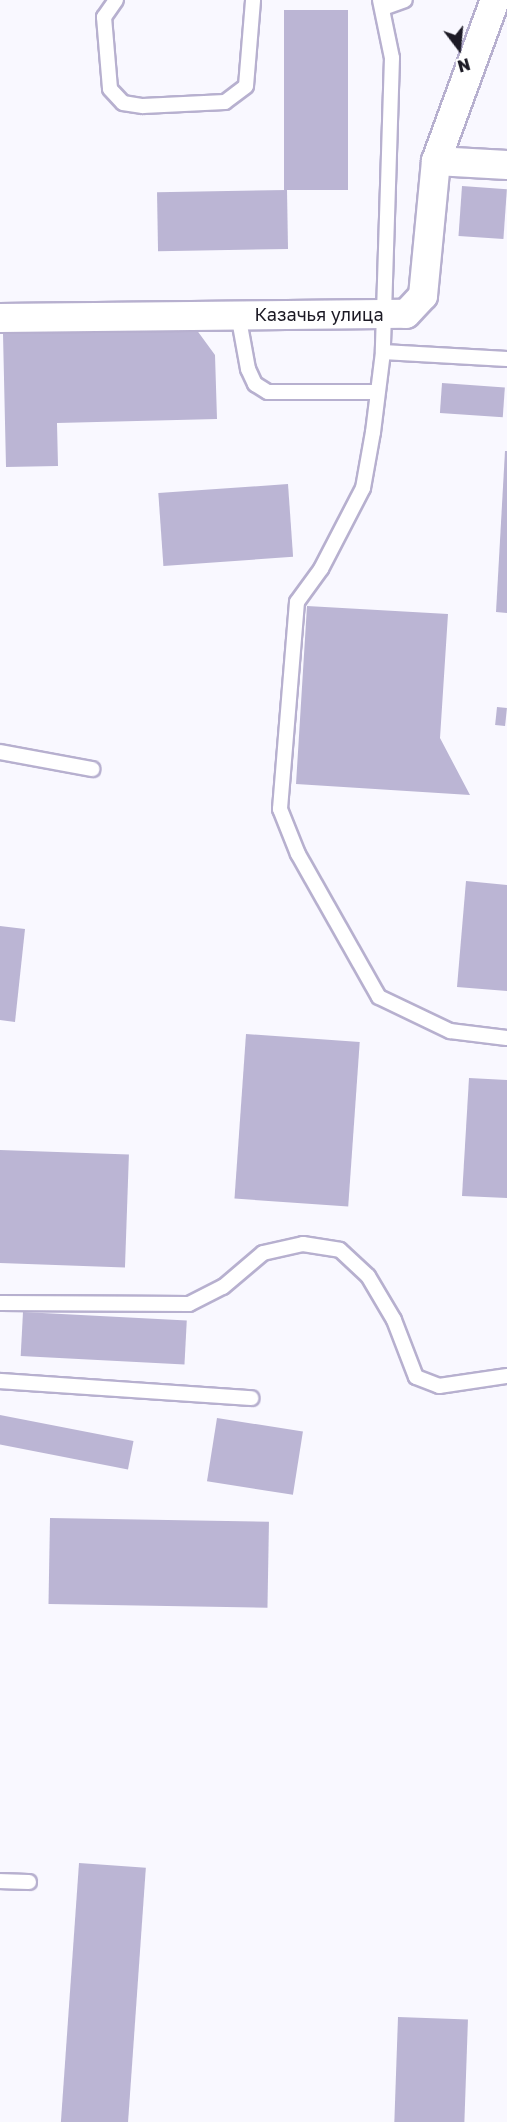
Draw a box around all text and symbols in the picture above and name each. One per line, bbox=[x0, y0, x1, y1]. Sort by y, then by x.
north arrow bbox=[429, 18, 489, 78]
text: N bbox=[455, 54, 473, 77]
street label: Казачья улица bbox=[254, 303, 384, 325]

